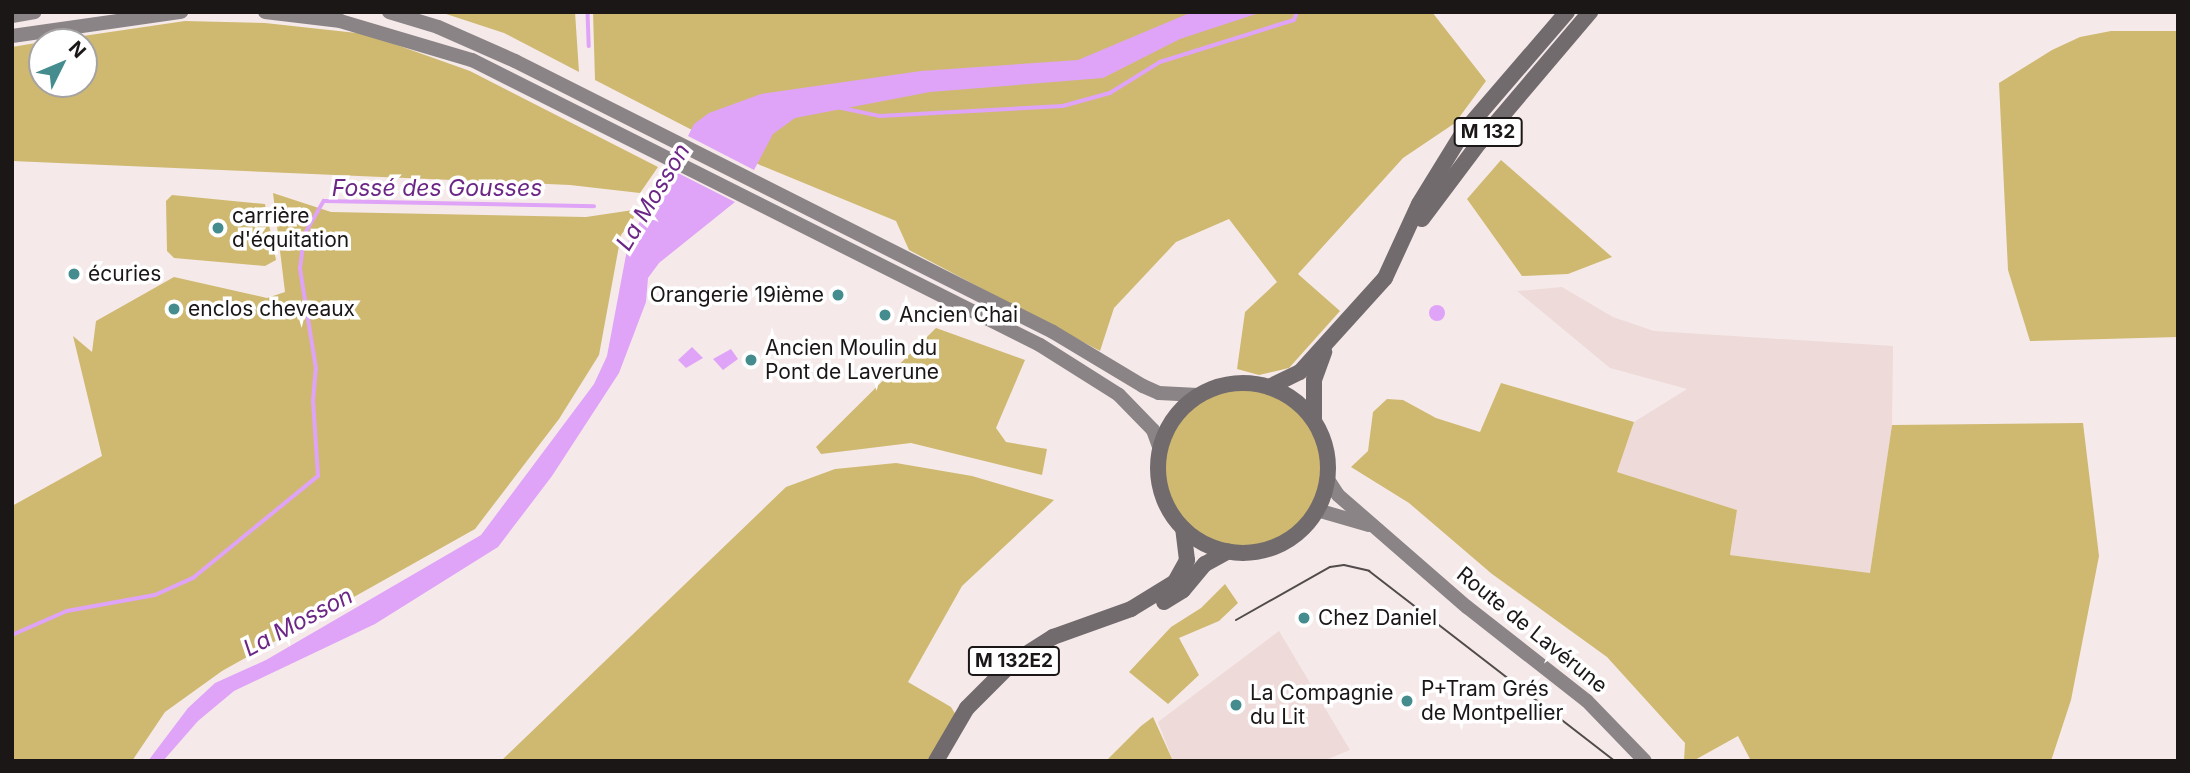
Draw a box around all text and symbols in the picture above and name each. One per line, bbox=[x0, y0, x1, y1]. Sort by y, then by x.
north arrow bbox=[28, 28, 98, 98]
text: N bbox=[64, 37, 91, 63]
road number: M 132 bbox=[1453, 116, 1523, 148]
water label: La Mosson bbox=[610, 139, 696, 255]
water label: Fossé des Gousses bbox=[332, 174, 542, 202]
place label: carrière d'équitation bbox=[232, 203, 349, 253]
marker: carrière d'équitation bbox=[210, 220, 226, 236]
place label: écuries bbox=[88, 261, 161, 287]
marker: écuries bbox=[66, 266, 82, 282]
place label: Orangerie 19ième bbox=[650, 282, 824, 308]
marker: Orangerie 19ième bbox=[830, 287, 846, 303]
place label: enclos cheveaux bbox=[188, 296, 355, 322]
marker: enclos cheveaux bbox=[166, 301, 182, 317]
place label: Ancien Chai bbox=[899, 302, 1018, 328]
marker: Ancien Chai bbox=[877, 307, 893, 323]
place label: Ancien Moulin du Pont de Laverune bbox=[765, 335, 939, 385]
marker: Ancien Moulin du Pont de Laverune bbox=[743, 352, 759, 368]
street label: Route de Lavérune bbox=[1452, 562, 1612, 698]
water label: La Mosson bbox=[239, 582, 357, 662]
place label: Chez Daniel bbox=[1318, 605, 1437, 631]
marker: Chez Daniel bbox=[1296, 610, 1312, 626]
road number: M 132E2 bbox=[967, 646, 1061, 676]
place label: P+Tram Grés de Montpellier bbox=[1421, 676, 1563, 726]
place label: La Compagnie du Lit bbox=[1250, 680, 1393, 730]
marker: P+Tram Grés de Montpellier bbox=[1399, 693, 1415, 709]
marker: La Compagnie du Lit bbox=[1228, 697, 1244, 713]

